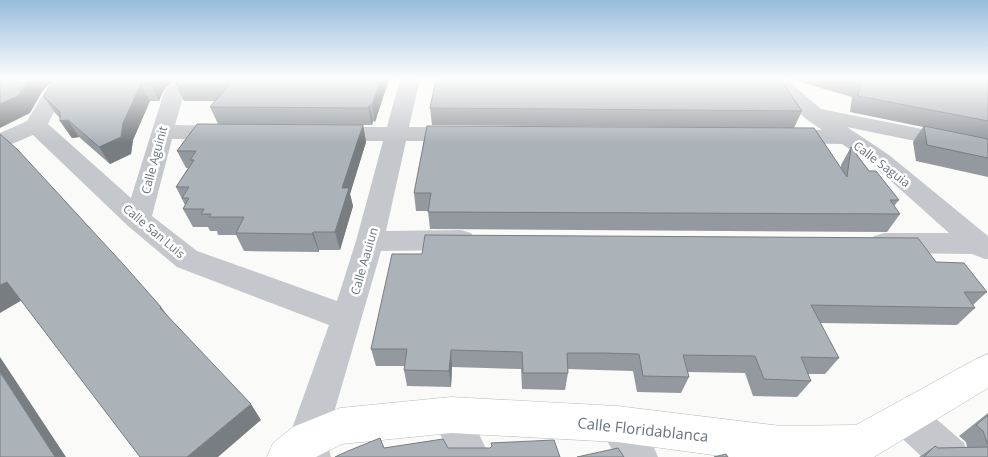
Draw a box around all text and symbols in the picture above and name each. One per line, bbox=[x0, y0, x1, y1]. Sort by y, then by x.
street label: Calle Aguinit bbox=[137, 124, 171, 196]
street label: Calle Saguia bbox=[850, 137, 914, 191]
street label: Calle San Luis bbox=[119, 200, 189, 262]
street label: Calle Aauiun bbox=[346, 225, 382, 297]
street label: Calle Floridablanca bbox=[576, 412, 710, 446]

